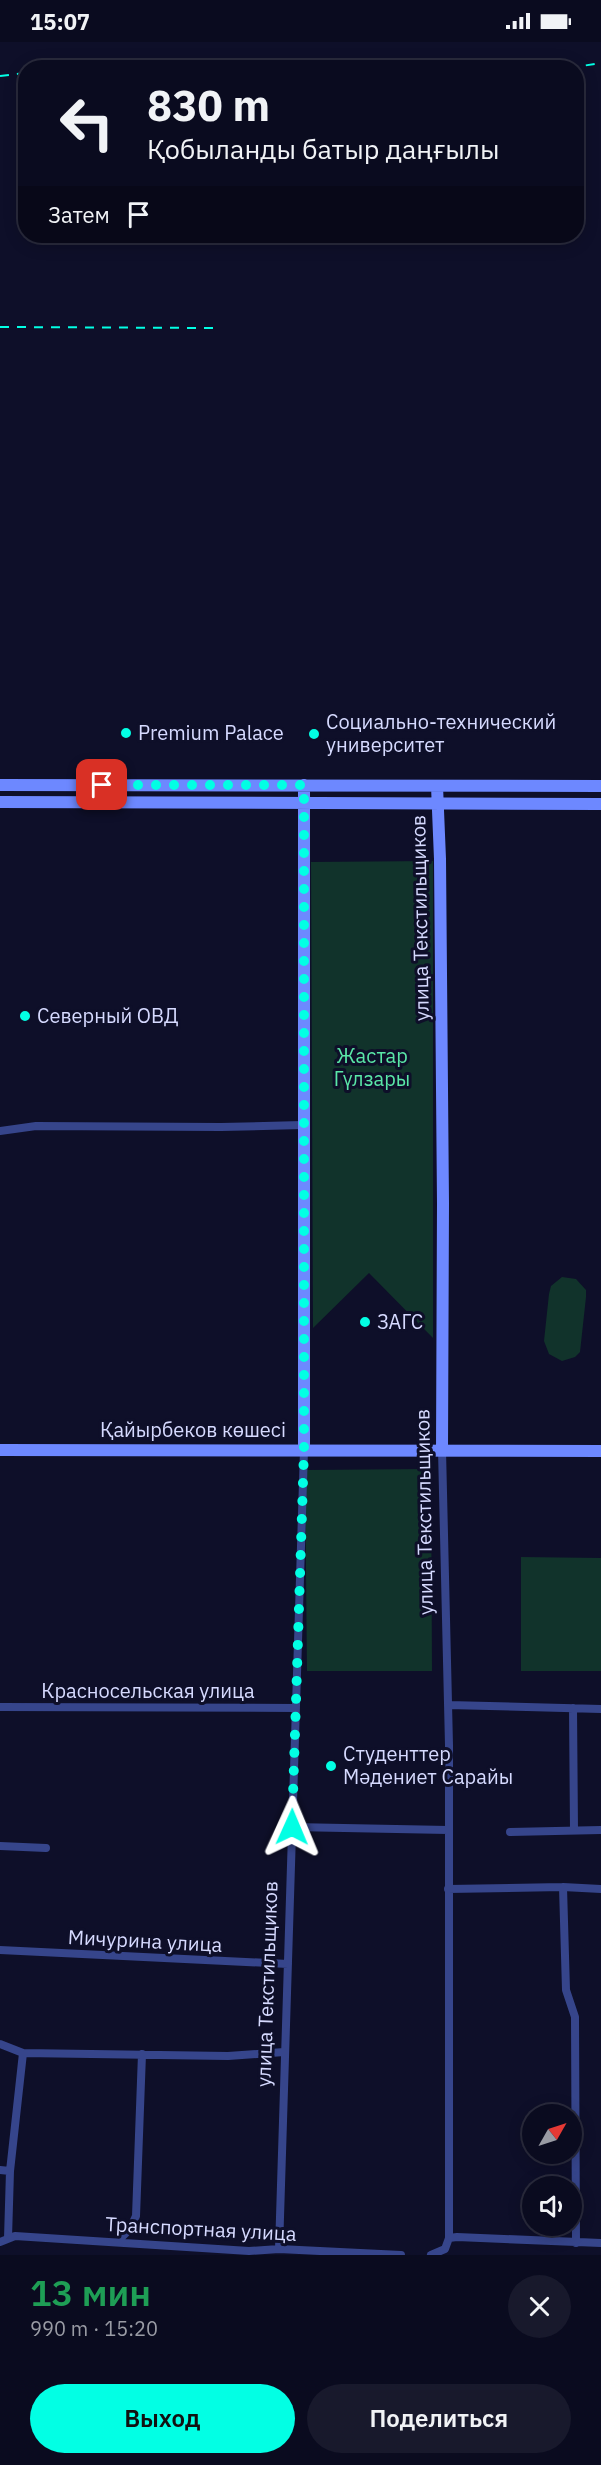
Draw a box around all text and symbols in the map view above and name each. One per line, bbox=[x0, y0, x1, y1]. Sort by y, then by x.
text: 15:07 bbox=[30, 7, 90, 36]
text: 830 m bbox=[147, 78, 270, 133]
icon: left bbox=[48, 84, 126, 162]
text: Қобыланды батыр даңғылы bbox=[147, 131, 499, 166]
icon: arrive bbox=[122, 198, 155, 231]
text: Затем bbox=[48, 200, 110, 229]
place label: Социально-технический университет bbox=[326, 708, 556, 758]
place label: Premium Palace bbox=[138, 719, 284, 746]
marker: Premium Palace bbox=[119, 726, 133, 740]
marker: Социально-технический университет bbox=[307, 727, 321, 741]
pin bbox=[76, 759, 127, 810]
icon: arrive bbox=[85, 768, 118, 801]
street label: улица Текстильщиков bbox=[404, 815, 435, 1021]
place label: Северный ОВД bbox=[37, 1002, 179, 1029]
marker: Северный ОВД bbox=[18, 1009, 32, 1023]
park label: Жастар Гүлзары bbox=[334, 1042, 410, 1092]
place label: ЗАГС bbox=[377, 1308, 423, 1335]
marker: ЗАГС bbox=[358, 1315, 372, 1329]
street label: улица Текстильщиков bbox=[408, 1409, 439, 1615]
street label: Қайырбеков көшесі bbox=[100, 1416, 286, 1443]
street label: Красносельская улица bbox=[41, 1677, 255, 1704]
place label: Студенттер Мәдениет Сарайы bbox=[343, 1740, 513, 1790]
marker: Студенттер Мәдениет Сарайы bbox=[324, 1759, 338, 1773]
position arrow bbox=[260, 1795, 324, 1859]
street label: улица Текстильщиков bbox=[249, 1880, 284, 2088]
street label: Мичурина улица bbox=[67, 1923, 223, 1958]
north arrow bbox=[522, 2104, 582, 2164]
map controls bbox=[522, 2104, 582, 2236]
button: sound bbox=[522, 2176, 582, 2236]
street label: Транспортная улица bbox=[105, 2210, 298, 2247]
text: 13 мин bbox=[30, 2269, 151, 2316]
button: close bbox=[508, 2275, 571, 2338]
text: 990 m · 15:20 bbox=[30, 2315, 158, 2342]
button: Выход bbox=[30, 2384, 295, 2453]
button: Поделиться bbox=[307, 2384, 571, 2453]

